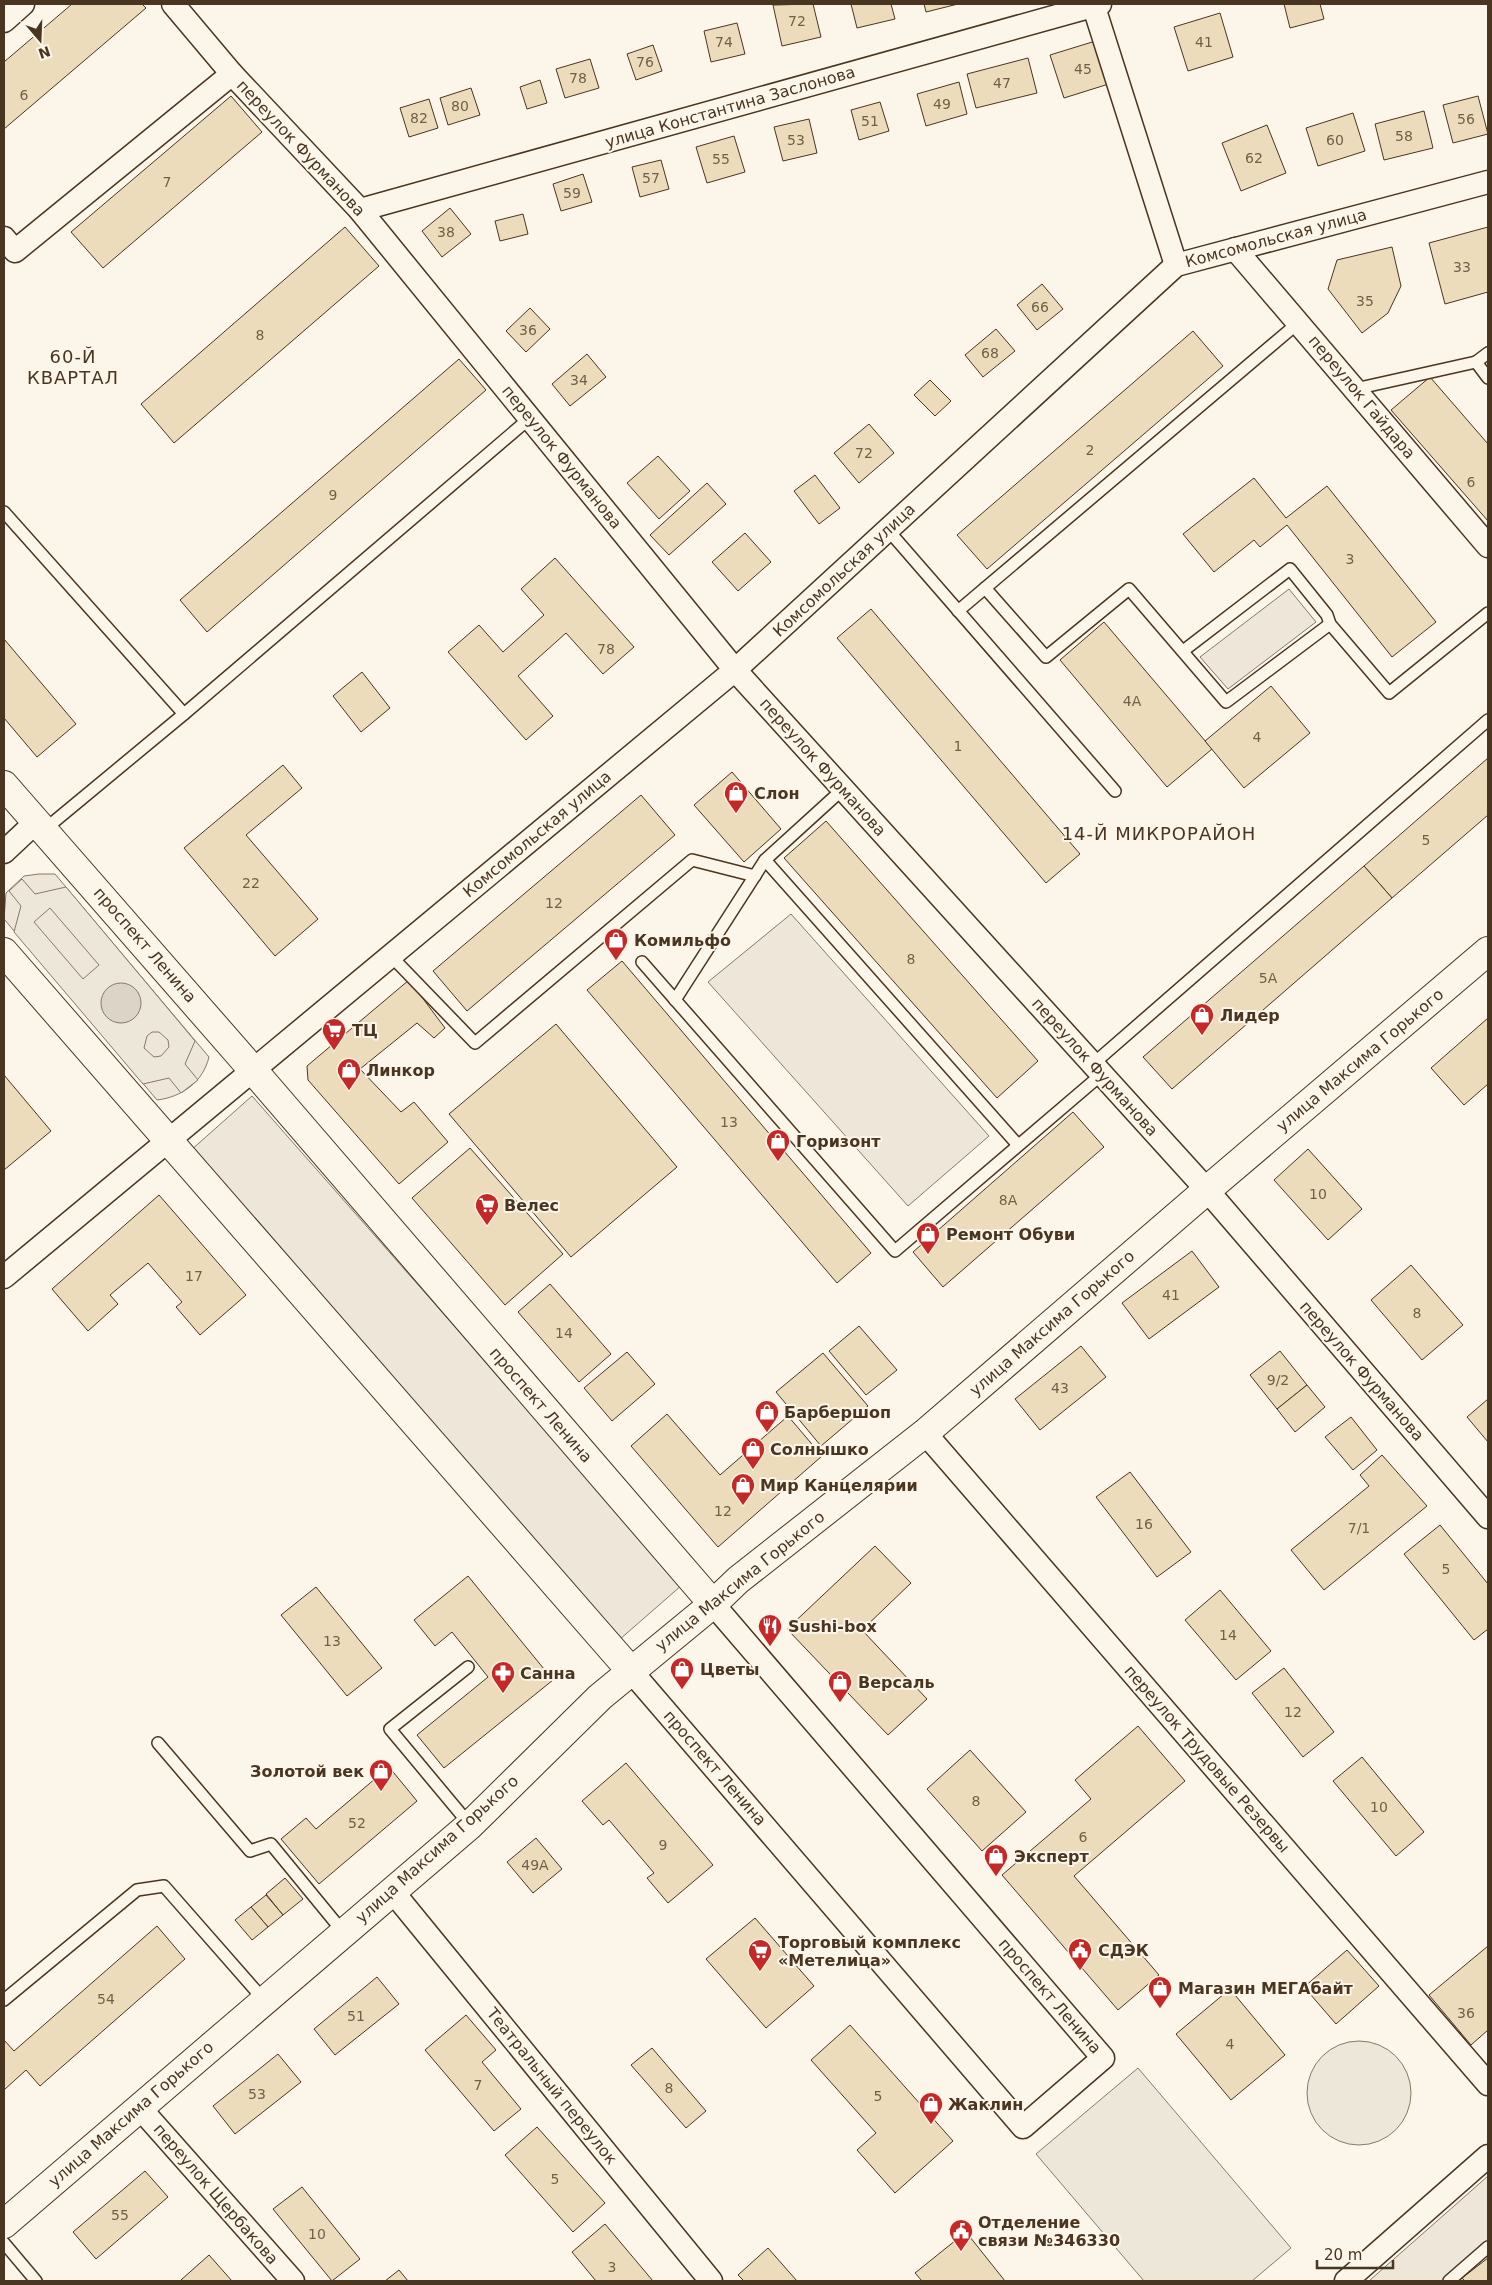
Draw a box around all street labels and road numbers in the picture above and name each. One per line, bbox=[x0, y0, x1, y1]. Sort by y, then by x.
street label: улица Константина Заслонова bbox=[603, 62, 857, 152]
street label: переулок Фурманова bbox=[233, 76, 369, 220]
street label: Комсомольская улица bbox=[1183, 205, 1369, 271]
street label: переулок Гайдара bbox=[1305, 331, 1419, 463]
street label: переулок Фурманова bbox=[498, 381, 626, 533]
street label: Комсомольская улица bbox=[769, 499, 919, 641]
street label: переулок Фурманова bbox=[756, 694, 890, 840]
street label: Комсомольская улица bbox=[459, 767, 615, 901]
street label: проспект Ленина bbox=[90, 883, 200, 1007]
street label: улица Максима Горького bbox=[1273, 985, 1447, 1135]
street label: переулок Фурманова bbox=[1028, 994, 1162, 1140]
street label: улица Максима Горького bbox=[966, 1246, 1138, 1400]
street label: переулок Фурманова bbox=[1296, 1297, 1428, 1445]
street label: проспект Ленина bbox=[486, 1343, 596, 1467]
street label: улица Максима Горького bbox=[652, 1507, 828, 1655]
street label: переулок Трудовые Резервы bbox=[1120, 1662, 1294, 1856]
street label: проспект Ленина bbox=[660, 1706, 770, 1830]
street label: улица Максима Горького bbox=[352, 1771, 522, 1927]
street label: проспект Ленина bbox=[995, 1934, 1105, 2058]
street label: Театральный переулок bbox=[482, 2003, 621, 2169]
street label: улица Максима Горького bbox=[45, 2037, 217, 2191]
street label: переулок Щербакова bbox=[150, 2120, 282, 2268]

